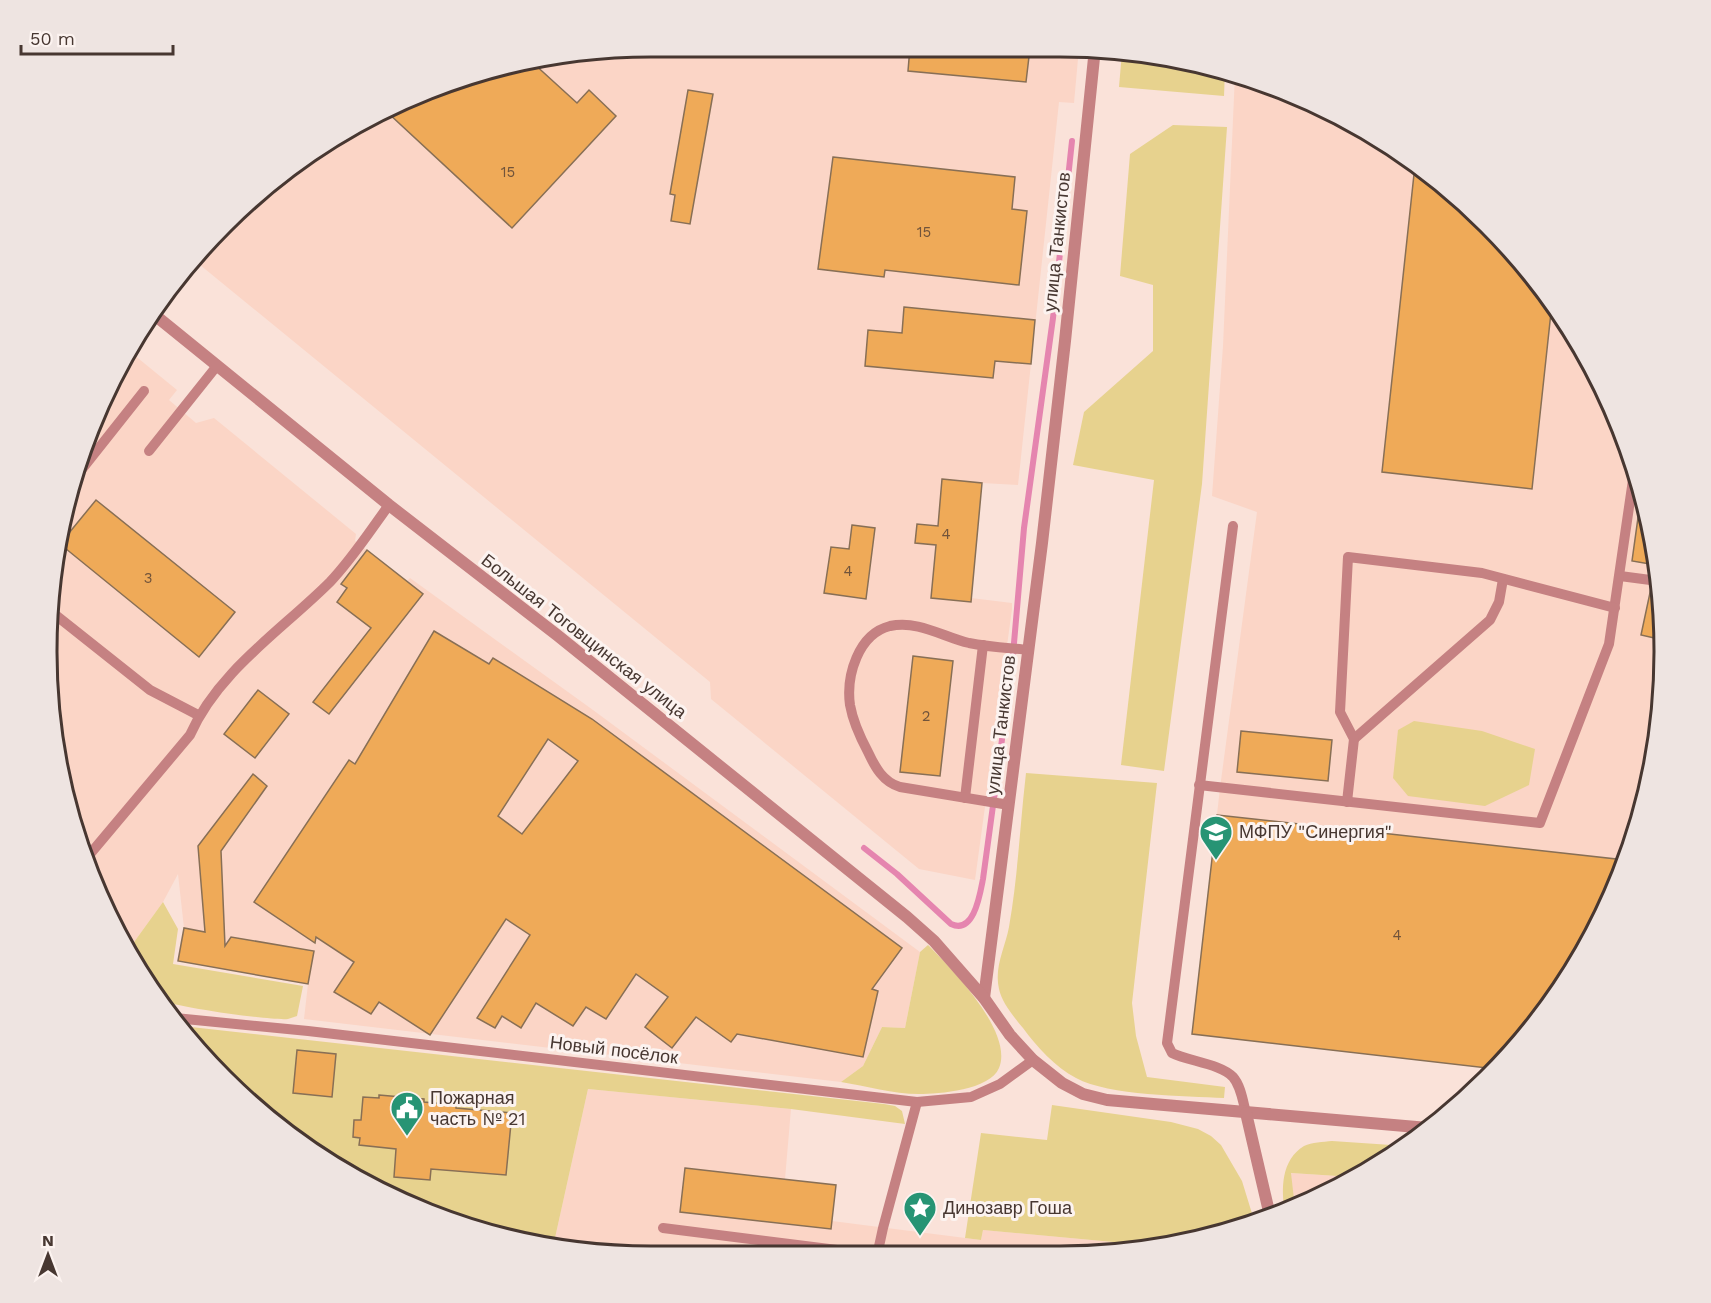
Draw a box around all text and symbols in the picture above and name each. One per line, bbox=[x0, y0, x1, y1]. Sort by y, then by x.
scale bar bbox=[21, 18, 172, 56]
text: 50 m bbox=[30, 28, 75, 49]
house number: 15 bbox=[501, 163, 515, 181]
street label: улица Танкистов bbox=[1039, 171, 1074, 313]
house number: 15 bbox=[917, 223, 931, 241]
house number: 4 bbox=[941, 525, 951, 543]
street label: Большая Тоговщинская улица bbox=[478, 549, 692, 723]
house number: 4 bbox=[843, 562, 853, 580]
house number: 3 bbox=[144, 569, 152, 587]
street label: улица Танкистов bbox=[982, 654, 1019, 796]
house number: 2 bbox=[922, 707, 930, 725]
school or university icon: МФПУ "Синергия" bbox=[1198, 814, 1234, 861]
place label: МФПУ "Синергия" bbox=[1239, 821, 1392, 842]
house number: 4 bbox=[1392, 926, 1402, 944]
street label: Новый посёлок bbox=[549, 1031, 680, 1068]
place label: Пожарная часть № 21 bbox=[430, 1087, 526, 1129]
public building icon: Пожарная часть № 21 bbox=[389, 1090, 425, 1137]
place icon: Динозавр Гоша bbox=[902, 1190, 938, 1237]
place label: Динозавр Гоша bbox=[943, 1197, 1073, 1218]
north arrow bbox=[18, 1225, 78, 1285]
text: N bbox=[42, 1231, 54, 1250]

